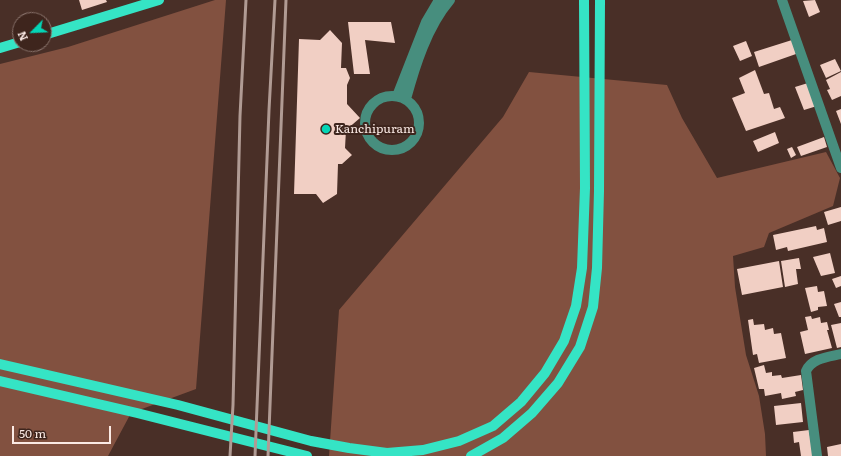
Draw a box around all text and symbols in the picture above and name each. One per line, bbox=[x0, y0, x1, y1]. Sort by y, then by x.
north arrow bbox=[12, 12, 52, 52]
text: N bbox=[13, 29, 31, 44]
place label: Kanchipuram bbox=[335, 122, 415, 136]
marker: Kanchipuram bbox=[320, 123, 332, 135]
scale bar bbox=[14, 418, 113, 444]
text: 50 m bbox=[19, 424, 46, 442]

